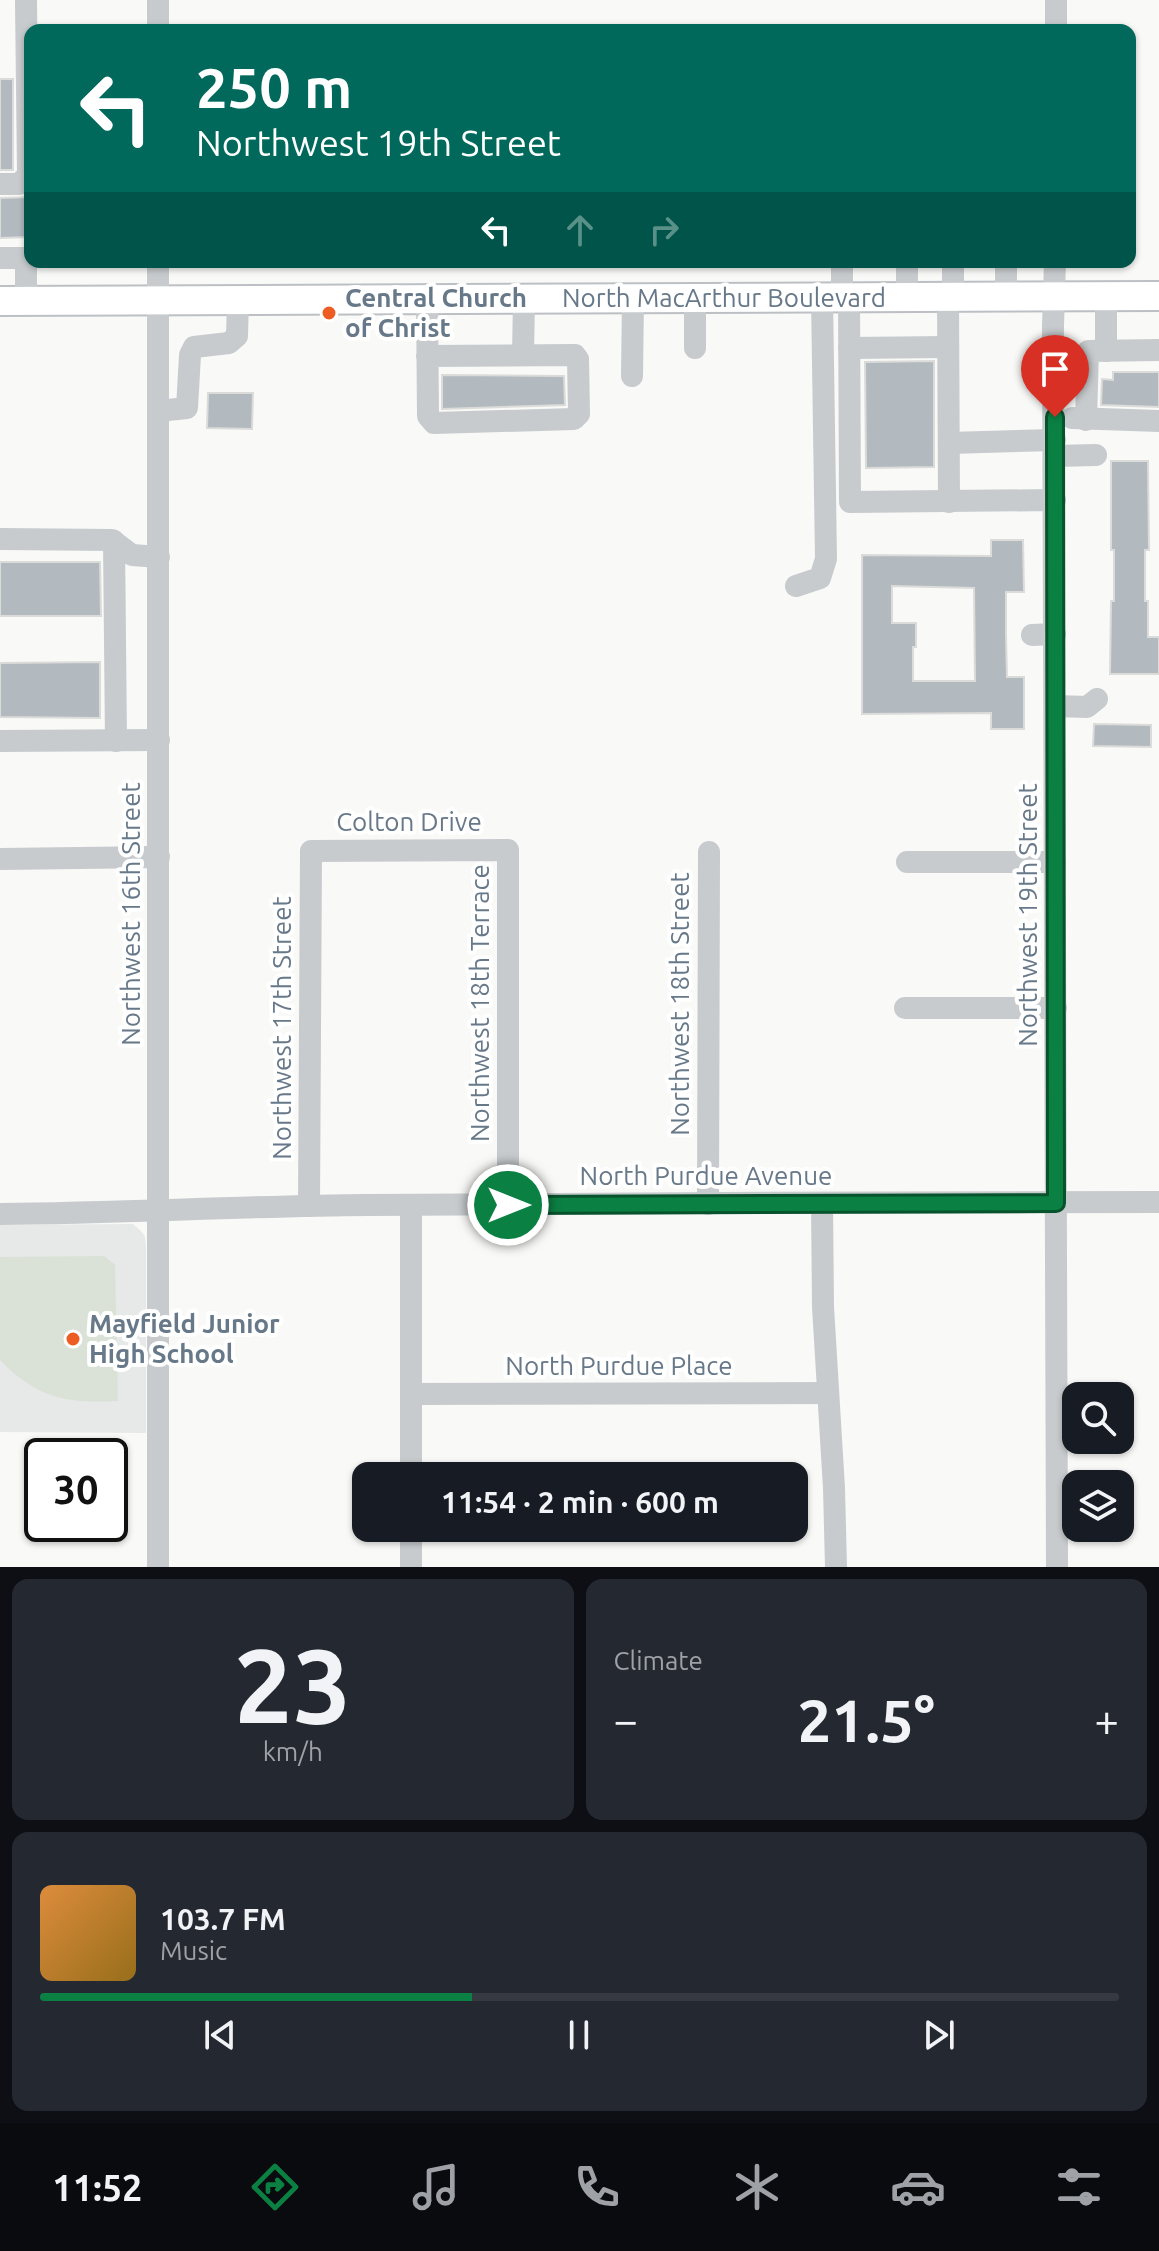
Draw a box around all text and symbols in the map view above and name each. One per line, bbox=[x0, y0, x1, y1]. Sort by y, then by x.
icon: left bbox=[64, 56, 168, 160]
text: 250 m bbox=[196, 56, 352, 119]
text: Northwest 19th Street bbox=[196, 122, 561, 163]
icon: left bbox=[474, 208, 518, 252]
icon: ahead bbox=[558, 208, 602, 252]
icon: right bbox=[642, 208, 686, 252]
place label: Central Church of Christ bbox=[345, 283, 527, 342]
street label: North MacArthur Boulevard bbox=[562, 283, 886, 312]
marker: Central Church of Christ bbox=[320, 304, 338, 322]
pin bbox=[1021, 335, 1089, 417]
icon: arrive bbox=[1033, 347, 1077, 391]
street label: Northwest 16th Street bbox=[116, 782, 145, 1046]
street label: Northwest 19th Street bbox=[1013, 783, 1042, 1047]
street label: Colton Drive bbox=[336, 807, 482, 836]
street label: Northwest 18th Terrace bbox=[465, 864, 494, 1142]
street label: Northwest 18th Street bbox=[665, 872, 694, 1136]
street label: Northwest 17th Street bbox=[267, 896, 296, 1160]
street label: North Purdue Avenue bbox=[580, 1161, 832, 1190]
position arrow bbox=[466, 1163, 550, 1247]
place label: Mayfield Junior High School bbox=[89, 1309, 280, 1368]
marker: Mayfield Junior High School bbox=[64, 1330, 82, 1348]
street label: North Purdue Place bbox=[505, 1351, 733, 1380]
map controls bbox=[1062, 1382, 1134, 1542]
button: search bbox=[1062, 1382, 1134, 1454]
speed limit sign: 30 bbox=[24, 1438, 128, 1542]
button: layers bbox=[1062, 1470, 1134, 1542]
text: 11:54 · 2 min · 600 m bbox=[441, 1485, 719, 1519]
text: 23 bbox=[234, 1626, 351, 1743]
text: Climate bbox=[614, 1646, 703, 1675]
text: 21.5° bbox=[798, 1686, 935, 1753]
text: − bbox=[614, 1695, 638, 1744]
text: + bbox=[1094, 1695, 1119, 1744]
text: km/h bbox=[263, 1737, 323, 1766]
text: 103.7 FM bbox=[160, 1902, 286, 1936]
text: Music bbox=[160, 1936, 227, 1965]
icon: previous bbox=[198, 2013, 242, 2057]
icon: pause bbox=[557, 2013, 601, 2057]
icon: next bbox=[917, 2013, 961, 2057]
icon: directions bbox=[247, 2159, 303, 2215]
icon: music bbox=[408, 2159, 464, 2215]
icon: phone bbox=[569, 2159, 625, 2215]
icon: climate bbox=[729, 2159, 785, 2215]
icon: car bbox=[890, 2159, 946, 2215]
icon: filters bbox=[1051, 2159, 1107, 2215]
text: 11:52 bbox=[52, 2167, 142, 2208]

